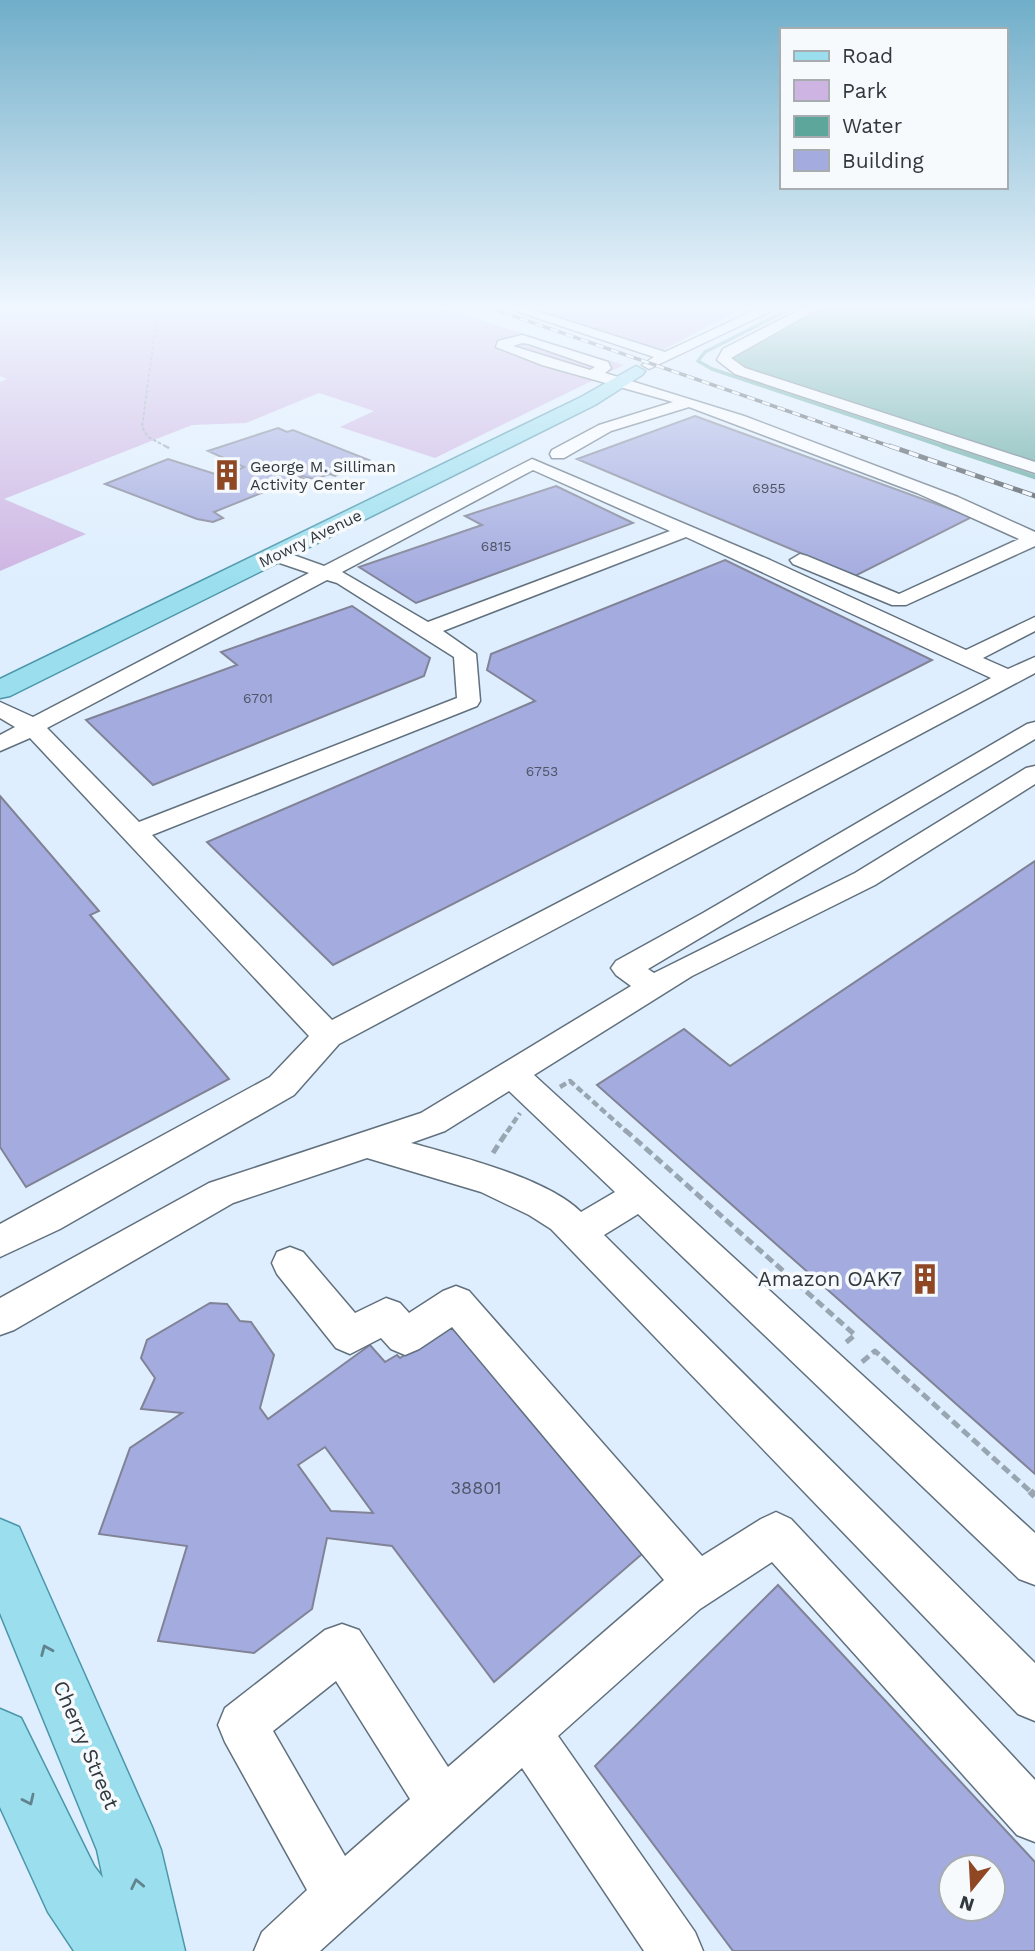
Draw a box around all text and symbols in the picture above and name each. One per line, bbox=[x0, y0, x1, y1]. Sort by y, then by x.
legend bbox=[780, 28, 1007, 189]
text: Road bbox=[842, 43, 893, 68]
text: Park bbox=[842, 78, 887, 103]
text: Water bbox=[842, 113, 903, 138]
text: Building bbox=[842, 148, 924, 173]
place label: George M. Silliman Activity Center bbox=[250, 457, 396, 494]
building icon: George M. Silliman Activity Center bbox=[210, 458, 244, 492]
house number: 6955 bbox=[752, 480, 786, 496]
street label: Mowry Avenue bbox=[256, 505, 365, 572]
house number: 6815 bbox=[481, 538, 511, 554]
house number: 6701 bbox=[243, 690, 273, 706]
house number: 6753 bbox=[526, 763, 558, 779]
building icon: Amazon OAK7 bbox=[908, 1262, 942, 1296]
place label: Amazon OAK7 bbox=[758, 1266, 902, 1291]
house number: 38801 bbox=[451, 1477, 501, 1498]
one-way arrow bbox=[40, 1645, 54, 1657]
street label: Cherry Street bbox=[48, 1677, 125, 1813]
one-way arrow bbox=[21, 1793, 35, 1806]
north arrow bbox=[937, 1853, 1007, 1923]
one-way arrow bbox=[131, 1878, 145, 1890]
text: N bbox=[957, 1891, 977, 1917]

